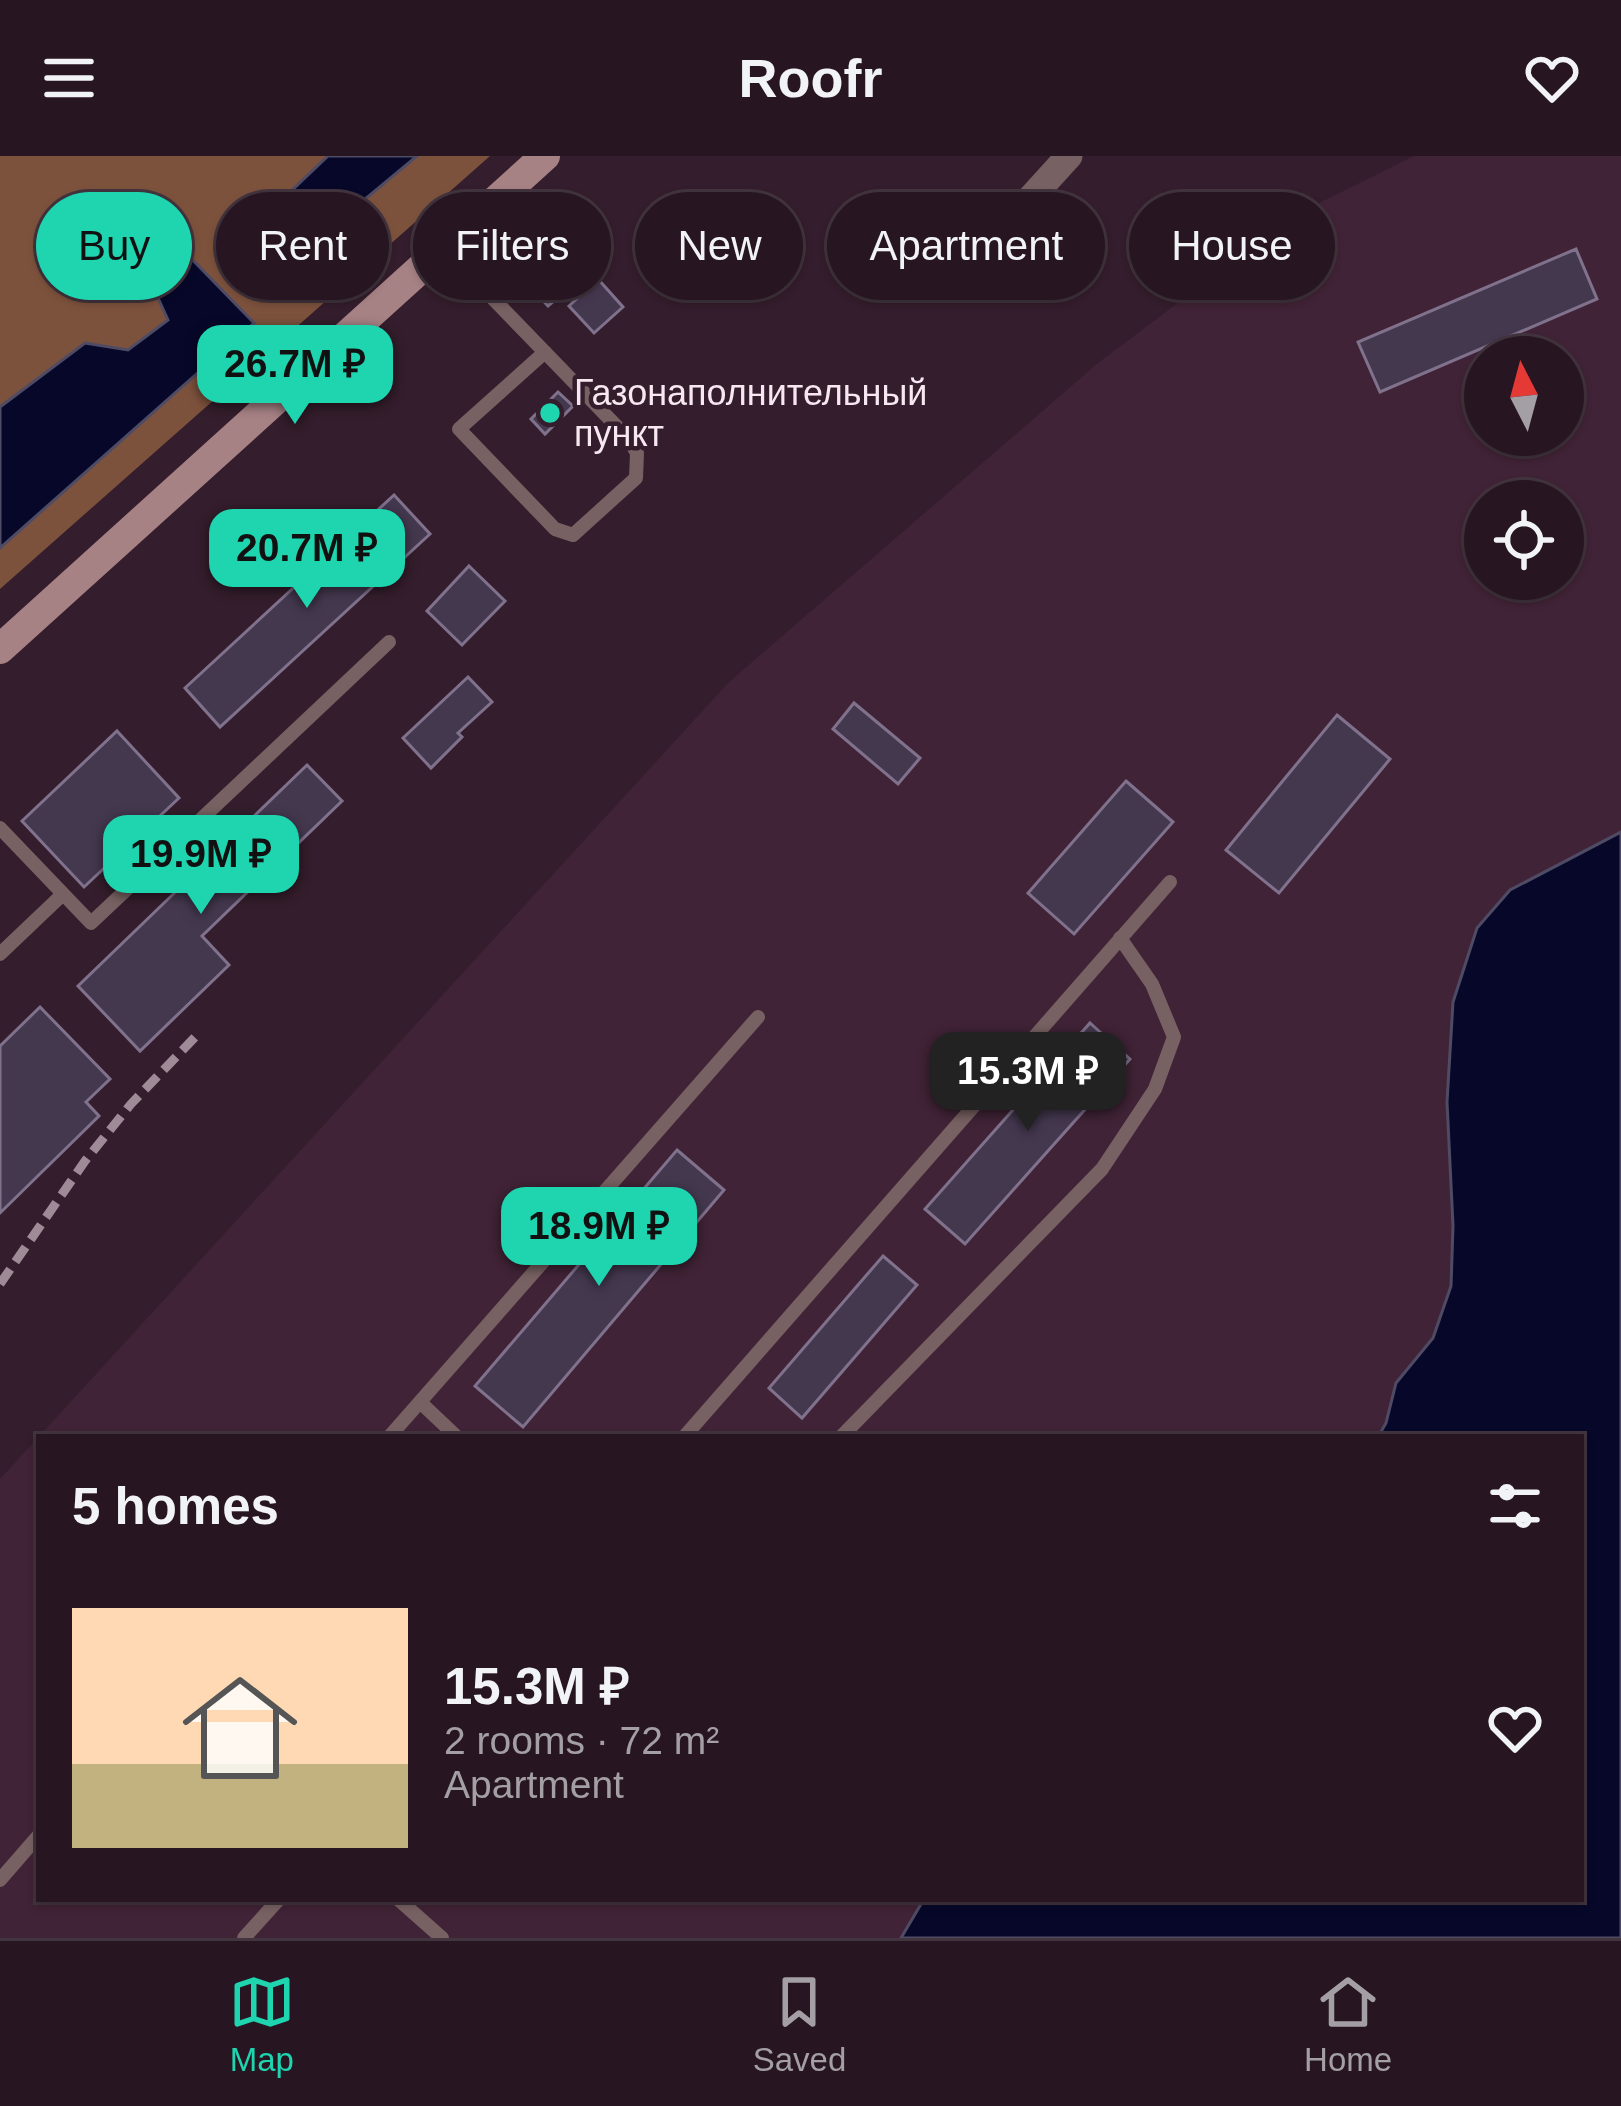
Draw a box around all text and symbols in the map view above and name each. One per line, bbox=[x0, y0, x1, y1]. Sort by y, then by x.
icon: menu bbox=[36, 45, 102, 111]
icon: heart bbox=[1519, 45, 1585, 111]
text: Roofr bbox=[739, 48, 882, 108]
chip: Buy bbox=[36, 192, 192, 300]
chip: Rent bbox=[216, 192, 389, 300]
chip: Filters bbox=[413, 192, 611, 300]
chip: New bbox=[635, 192, 803, 300]
chip: Apartment bbox=[827, 192, 1105, 300]
chip: House bbox=[1129, 192, 1335, 300]
pin: 26.7M ₽ bbox=[184, 325, 406, 427]
north arrow bbox=[1464, 336, 1584, 456]
map controls bbox=[1464, 336, 1584, 600]
text: 26.7M ₽ bbox=[224, 342, 366, 385]
place label: Газонаполнительный пункт bbox=[574, 372, 927, 454]
marker: Газонаполнительный пункт bbox=[537, 400, 563, 426]
button: locate bbox=[1464, 480, 1584, 600]
pin: 20.7M ₽ bbox=[196, 509, 418, 611]
text: 20.7M ₽ bbox=[236, 526, 378, 569]
pin: 19.9M ₽ bbox=[90, 815, 312, 917]
text: 19.9M ₽ bbox=[130, 832, 272, 875]
pin: 15.3M ₽ bbox=[917, 1032, 1139, 1134]
text: 15.3M ₽ bbox=[957, 1049, 1099, 1092]
pin: 18.9M ₽ bbox=[488, 1187, 710, 1289]
text: 18.9M ₽ bbox=[528, 1204, 670, 1247]
icon: filters bbox=[1482, 1473, 1548, 1539]
text: 5 homes bbox=[72, 1478, 279, 1535]
icon: home bbox=[168, 1656, 312, 1800]
text: 15.3M ₽ bbox=[444, 1658, 630, 1715]
icon: heart bbox=[1482, 1695, 1548, 1761]
text: 2 rooms · 72 m² bbox=[444, 1719, 719, 1762]
text: Apartment bbox=[444, 1763, 624, 1806]
tab: Map bbox=[229, 1969, 295, 2079]
tab: Saved bbox=[753, 1969, 846, 2079]
tab: Home bbox=[1304, 1969, 1392, 2079]

